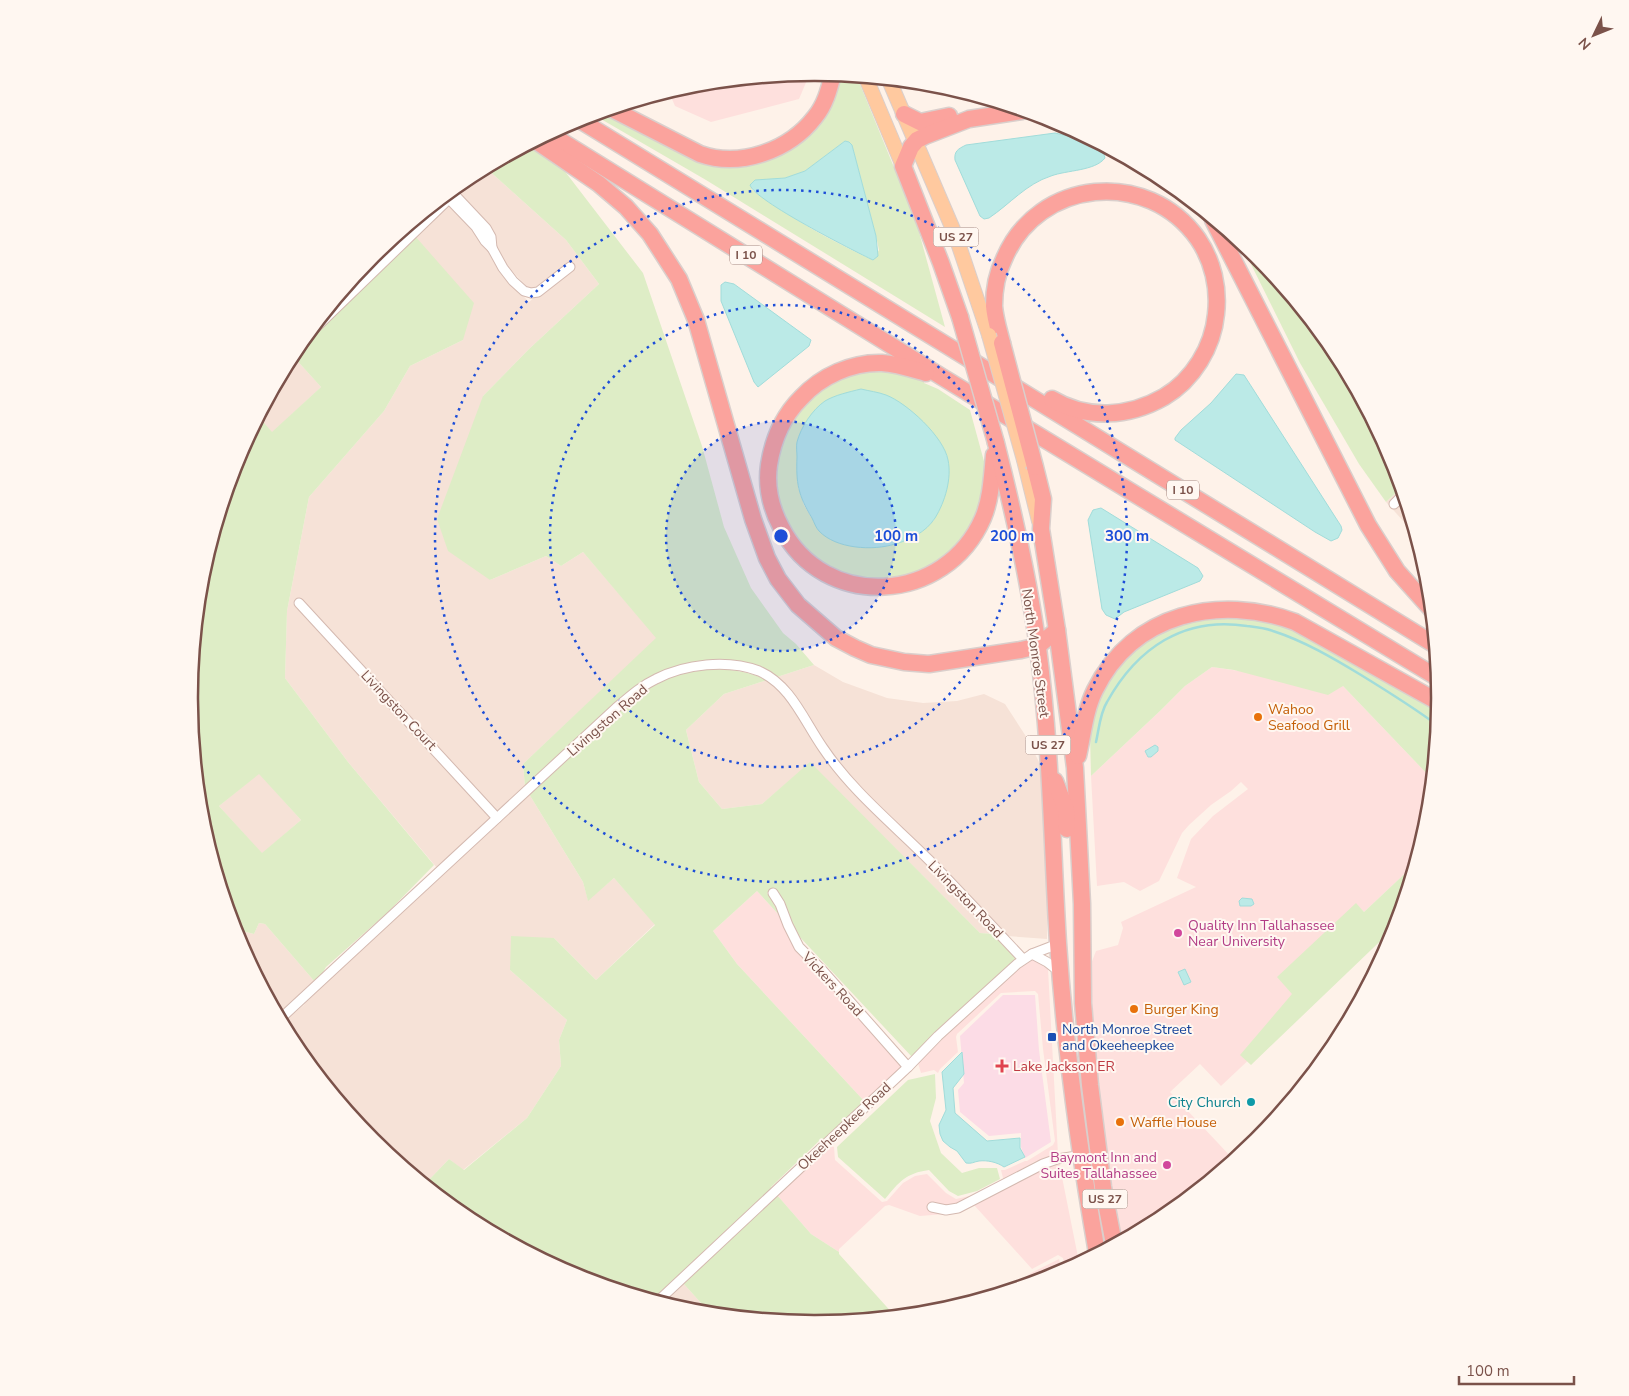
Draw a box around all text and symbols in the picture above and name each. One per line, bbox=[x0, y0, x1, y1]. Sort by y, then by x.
north arrow bbox=[1569, 10, 1619, 60]
text: N bbox=[1574, 33, 1595, 54]
road number: US 27 bbox=[934, 228, 978, 246]
road number: I 10 bbox=[730, 246, 762, 264]
road number: I 10 bbox=[1167, 480, 1199, 500]
text: 100 m bbox=[874, 526, 918, 546]
text: 200 m bbox=[990, 526, 1034, 546]
text: 300 m bbox=[1105, 526, 1149, 546]
centre of rings bbox=[772, 527, 790, 545]
street label: North Monroe Street bbox=[1017, 588, 1054, 719]
street label: Livingston Court bbox=[357, 666, 441, 755]
street label: Livingston Road bbox=[563, 680, 652, 761]
place label: Wahoo Seafood Grill bbox=[1268, 700, 1351, 735]
marker: Wahoo Seafood Grill bbox=[1252, 711, 1264, 723]
road number: US 27 bbox=[1026, 736, 1070, 754]
street label: Livingston Road bbox=[924, 856, 1008, 942]
place label: Quality Inn Tallahassee Near University bbox=[1188, 916, 1335, 951]
marker: Quality Inn Tallahassee Near University bbox=[1172, 927, 1184, 939]
street label: Vickers Road bbox=[797, 947, 867, 1021]
place label: Burger King bbox=[1144, 1000, 1219, 1019]
marker: Burger King bbox=[1128, 1003, 1140, 1015]
place label: North Monroe Street and Okeeheepkee bbox=[1062, 1020, 1192, 1055]
marker: North Monroe Street and Okeeheepkee bbox=[1046, 1031, 1058, 1043]
place label: Lake Jackson ER bbox=[1013, 1057, 1115, 1076]
marker: Lake Jackson ER bbox=[995, 1059, 1009, 1073]
street label: Okeeheepkee Road bbox=[793, 1078, 895, 1175]
place label: City Church bbox=[1168, 1093, 1241, 1112]
marker: City Church bbox=[1245, 1096, 1257, 1108]
place label: Waffle House bbox=[1130, 1113, 1217, 1132]
marker: Waffle House bbox=[1114, 1116, 1126, 1128]
place label: Baymont Inn and Suites Tallahassee bbox=[1040, 1148, 1157, 1183]
marker: Baymont Inn and Suites Tallahassee bbox=[1161, 1159, 1173, 1171]
road number: US 27 bbox=[1082, 1190, 1128, 1208]
scale bar bbox=[1459, 1354, 1574, 1386]
text: 100 m bbox=[1466, 1361, 1510, 1381]

